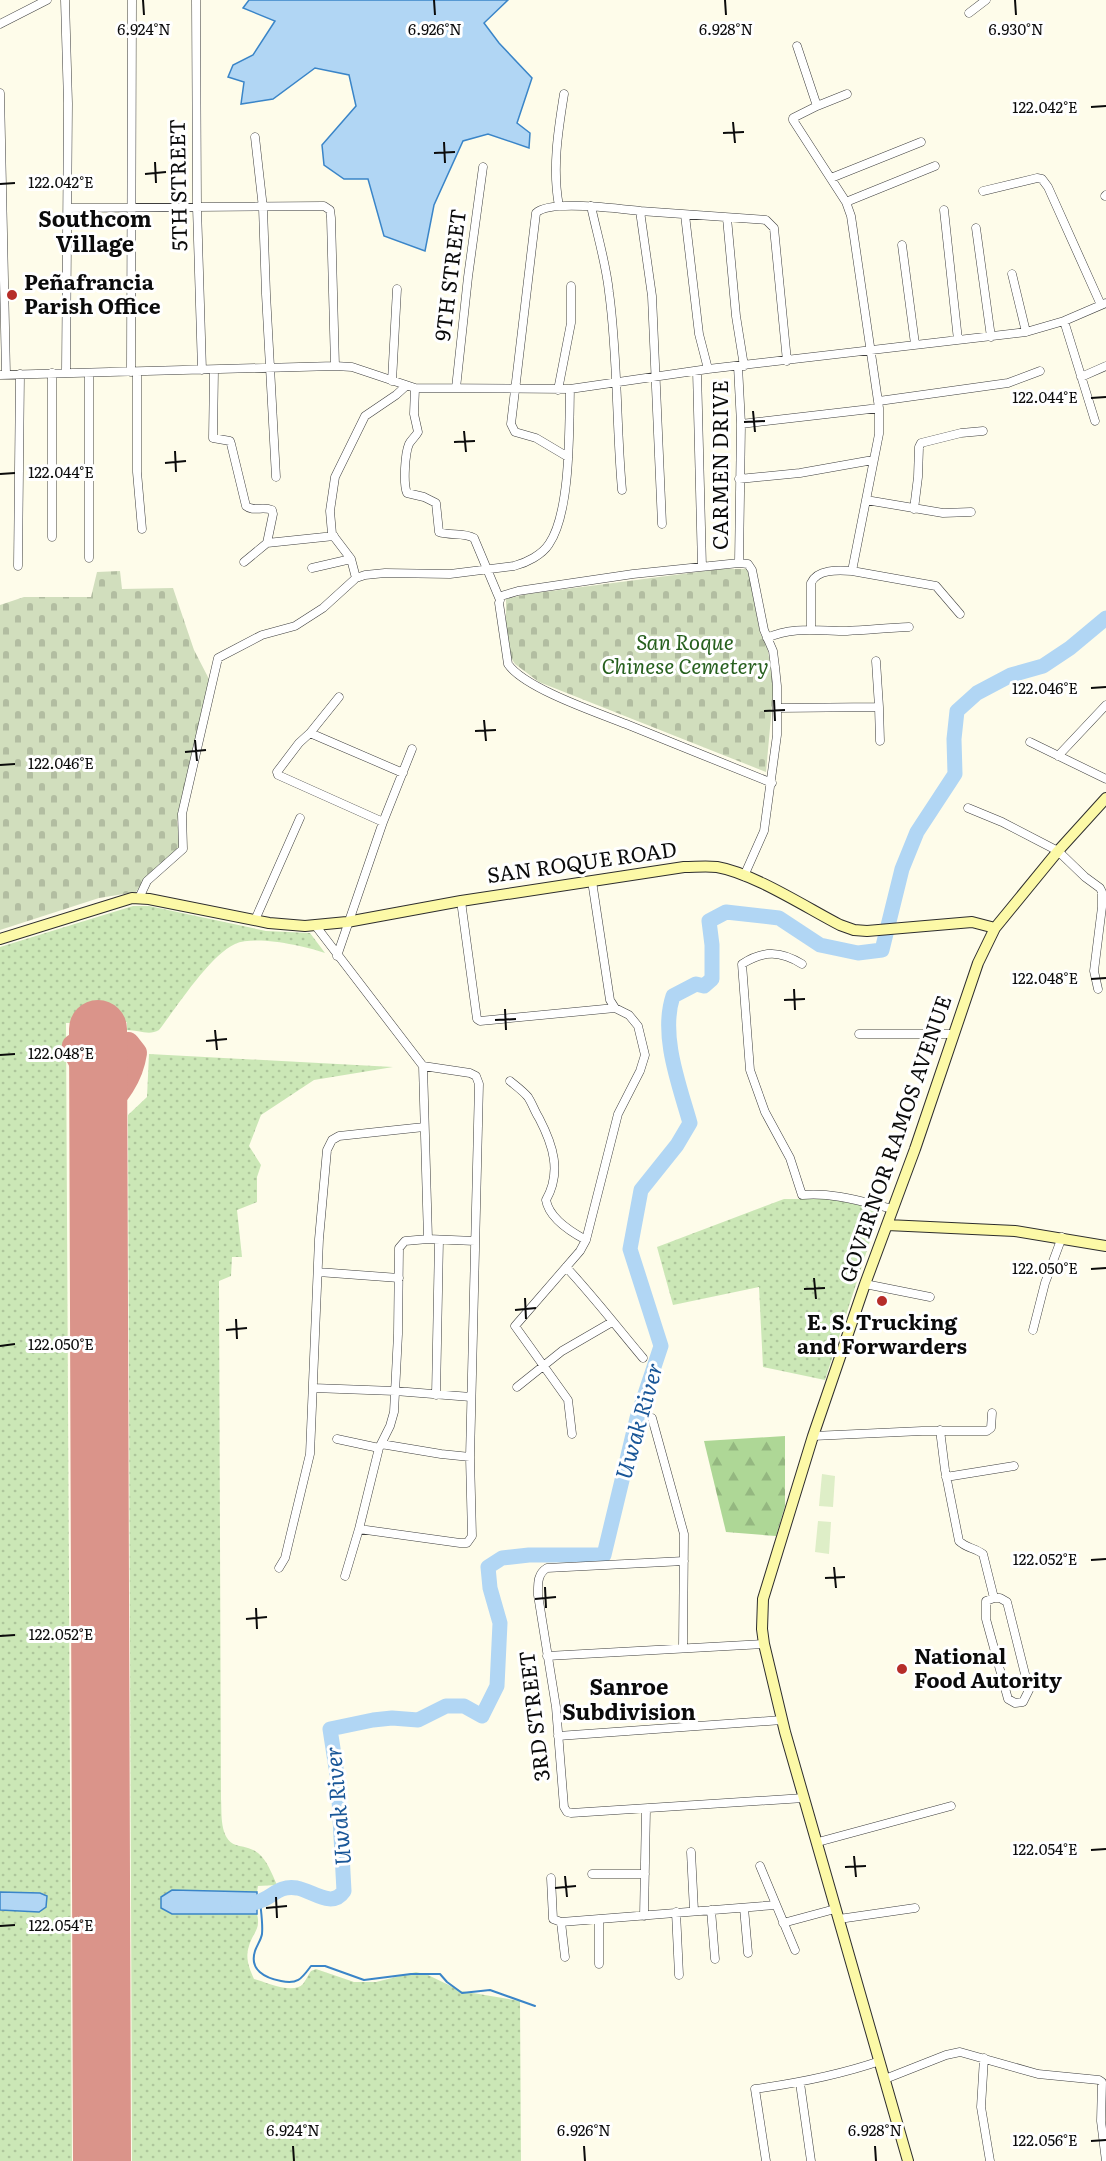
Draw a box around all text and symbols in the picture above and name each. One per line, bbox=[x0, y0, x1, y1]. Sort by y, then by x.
text: 6.924°N bbox=[117, 17, 171, 40]
text: 6.926°N bbox=[408, 17, 462, 40]
text: 6.928°N bbox=[699, 17, 753, 40]
text: 6.930°N bbox=[988, 17, 1044, 40]
text: 122.042°E bbox=[1012, 95, 1078, 118]
street label: 5TH STREET bbox=[160, 119, 193, 252]
text: 122.042°E bbox=[28, 170, 94, 193]
district label: Southcom Village bbox=[38, 201, 152, 259]
street label: 9TH STREET bbox=[425, 207, 472, 342]
place label: Peñafrancia Parish Office bbox=[24, 265, 161, 320]
marker: Peñafrancia Parish Office bbox=[5, 288, 19, 302]
street label: CARMEN DRIVE bbox=[703, 380, 734, 550]
text: 122.044°E bbox=[1012, 385, 1078, 408]
text: 122.044°E bbox=[28, 460, 94, 483]
park label: San Roque Chinese Cemetery bbox=[601, 625, 769, 680]
text: 122.046°E bbox=[1012, 676, 1078, 699]
text: 122.046°E bbox=[28, 751, 94, 774]
street label: SAN ROQUE ROAD bbox=[485, 832, 678, 889]
text: 122.048°E bbox=[1012, 966, 1078, 989]
street label: GOVERNOR RAMOS AVENUE bbox=[830, 990, 957, 1286]
text: 122.048°E bbox=[28, 1041, 94, 1064]
text: 122.050°E bbox=[1012, 1256, 1078, 1279]
marker: E. S. Trucking and Forwarders bbox=[875, 1294, 889, 1308]
place label: E. S. Trucking and Forwarders bbox=[797, 1305, 967, 1360]
text: 122.050°E bbox=[28, 1332, 94, 1355]
water label: Uwak River bbox=[605, 1359, 670, 1483]
text: 122.052°E bbox=[1013, 1547, 1077, 1570]
text: 122.052°E bbox=[29, 1622, 93, 1645]
place label: National Food Autority bbox=[914, 1639, 1062, 1694]
street label: 3RD STREET bbox=[509, 1649, 556, 1783]
marker: National Food Autority bbox=[895, 1662, 909, 1676]
district label: Sanroe Subdivision bbox=[562, 1669, 696, 1727]
water label: Uwak River bbox=[315, 1745, 358, 1867]
text: 122.054°E bbox=[1012, 1837, 1078, 1860]
text: 122.054°E bbox=[28, 1913, 94, 1936]
text: 6.924°N bbox=[266, 2118, 320, 2141]
text: 6.926°N bbox=[557, 2118, 611, 2141]
text: 6.928°N bbox=[848, 2118, 902, 2141]
text: 122.056°E bbox=[1012, 2128, 1078, 2151]

